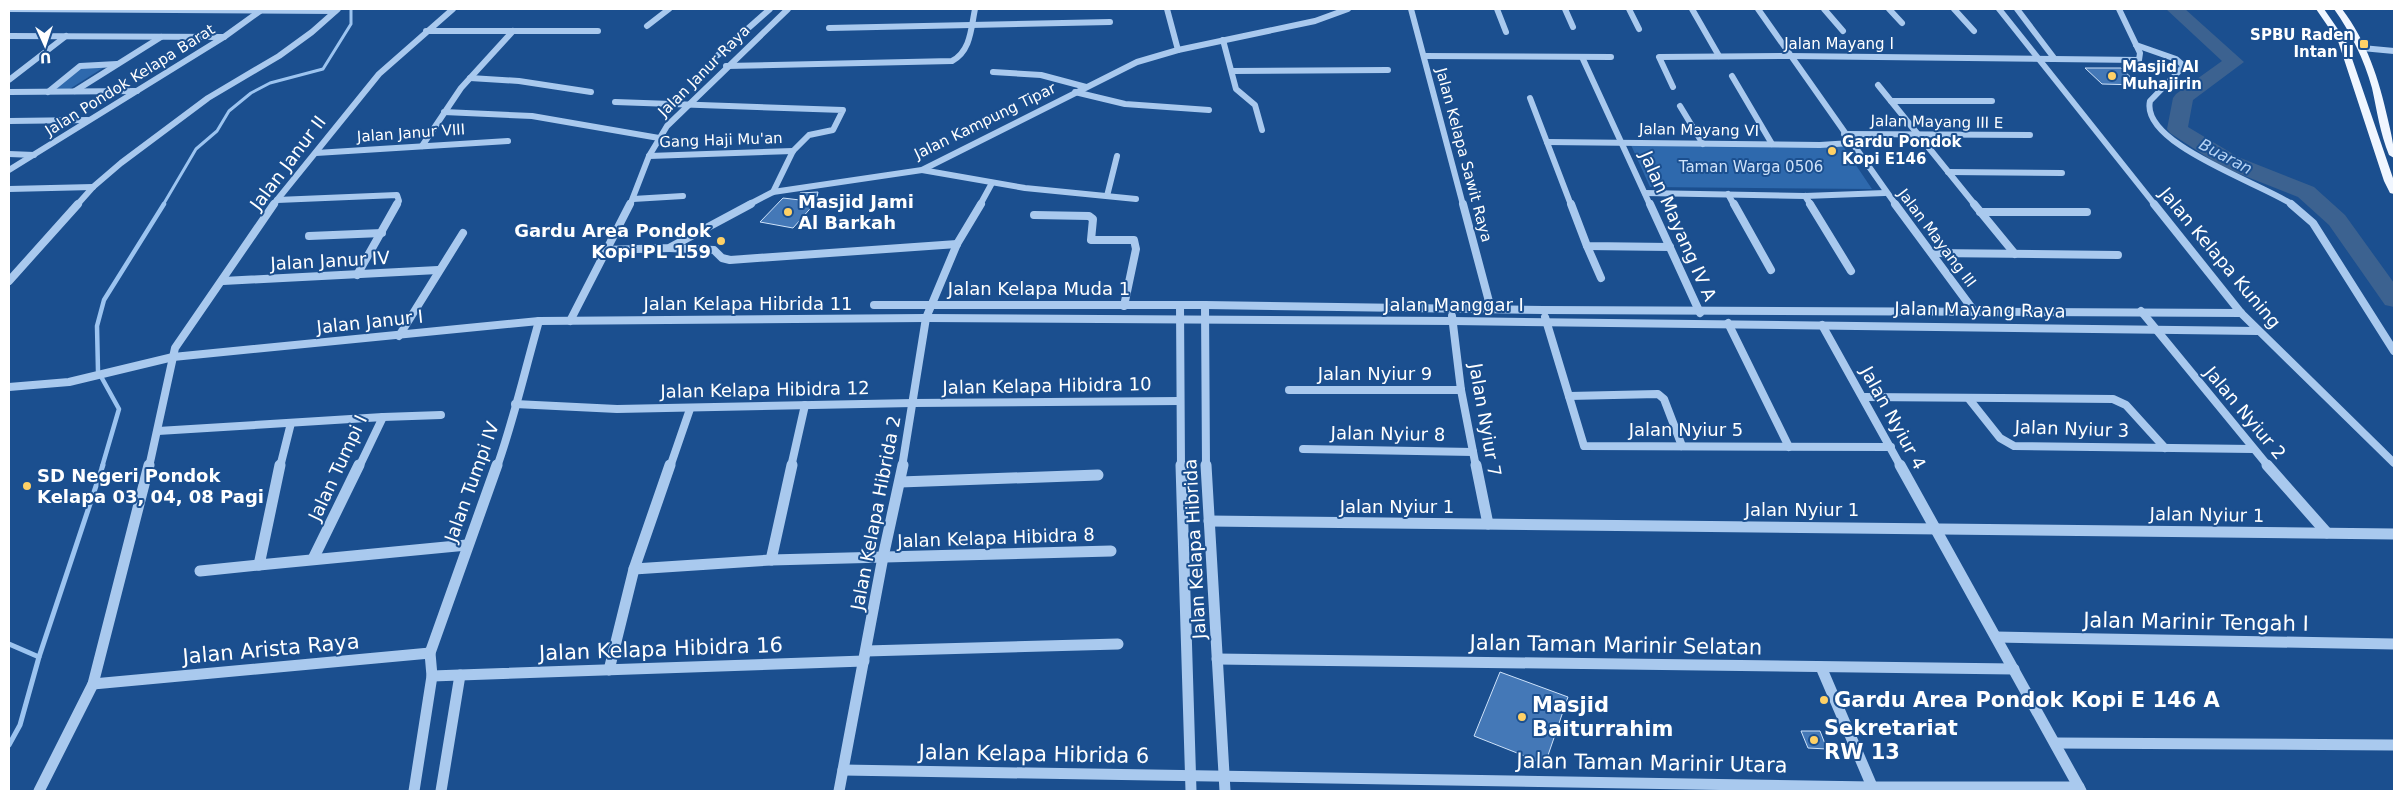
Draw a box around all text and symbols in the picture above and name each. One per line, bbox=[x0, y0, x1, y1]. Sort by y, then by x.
north arrow bbox=[20, 20, 70, 70]
street label: Jalan Pondok Kelapa Barat bbox=[41, 20, 218, 140]
street label: Jalan Janur Raya bbox=[654, 21, 754, 121]
place label: SPBU Raden Intan II bbox=[2250, 26, 2354, 61]
street label: Jalan Mayang I bbox=[1783, 35, 1894, 53]
marker: SPBU Raden Intan II bbox=[2358, 38, 2370, 50]
text: U bbox=[40, 50, 52, 66]
place label: Masjid Al Muhajirin bbox=[2122, 58, 2202, 93]
street label: Jalan Kelapa Sawit Raya bbox=[1432, 65, 1496, 244]
marker: Masjid Al Muhajirin bbox=[2106, 70, 2118, 82]
street label: Jalan Kampung Tipar bbox=[910, 79, 1059, 164]
street label: Jalan Janur II bbox=[245, 111, 330, 215]
street label: Jalan Mayang III E bbox=[1869, 112, 2004, 132]
street label: Jalan Janur VIII bbox=[355, 120, 466, 146]
street label: Jalan Mayang VI bbox=[1638, 120, 1759, 140]
street label: Gang Haji Mu'an bbox=[659, 129, 783, 151]
place label: Gardu Pondok Kopi E146 bbox=[1842, 133, 1962, 168]
water label: Buaran bbox=[2196, 135, 2256, 178]
marker: Gardu Pondok Kopi E146 bbox=[1826, 145, 1838, 157]
street label: Jalan Mayang IV A bbox=[1636, 147, 1721, 305]
park label: Taman Warga 0506 bbox=[1678, 158, 1823, 176]
street label: Jalan Kelapa Kuning bbox=[2155, 182, 2285, 332]
street label: Jalan Mayang III bbox=[1894, 184, 1980, 291]
place label: Masjid Jami Al Barkah bbox=[798, 191, 914, 233]
marker: Masjid Jami Al Barkah bbox=[782, 206, 794, 218]
place label: Gardu Area Pondok Kopi PL 159 bbox=[514, 220, 712, 262]
marker: Gardu Area Pondok Kopi PL 159 bbox=[715, 235, 727, 247]
street label: Jalan Janur IV bbox=[269, 247, 391, 274]
street label: Jalan Kelapa Muda 1 bbox=[947, 278, 1130, 299]
street label: Jalan Kelapa Hibrida 11 bbox=[642, 293, 853, 314]
street label: Jalan Manggar I bbox=[1383, 294, 1524, 315]
street label: Jalan Mayang Raya bbox=[1893, 297, 2066, 321]
street label: Jalan Janur I bbox=[315, 305, 424, 338]
street label: Jalan Nyiur 7 bbox=[1465, 361, 1506, 478]
street label: Jalan Nyiur 2 bbox=[2200, 361, 2290, 463]
street label: Jalan Nyiur 4 bbox=[1856, 362, 1930, 473]
street label: Jalan Nyiur 9 bbox=[1317, 363, 1432, 384]
street label: Jalan Kelapa Hibidra 10 bbox=[941, 373, 1152, 398]
street label: Jalan Kelapa Hibidra 12 bbox=[659, 377, 870, 402]
street label: Jalan Tumpi I bbox=[303, 412, 371, 525]
street label: Jalan Kelapa Hibrida 2 bbox=[846, 414, 905, 613]
street label: Jalan Nyiur 3 bbox=[2013, 416, 2130, 441]
street label: Jalan Tumpi IV bbox=[440, 418, 503, 546]
street label: Jalan Nyiur 5 bbox=[1628, 419, 1743, 440]
street label: Jalan Nyiur 8 bbox=[1330, 422, 1445, 445]
street label: Jalan Kelapa Hibrida bbox=[1179, 458, 1210, 641]
place label: SD Negeri Pondok Kelapa 03, 04, 08 Pagi bbox=[37, 465, 264, 507]
marker: SD Negeri Pondok Kelapa 03, 04, 08 Pagi bbox=[21, 480, 33, 492]
street label: Jalan Nyiur 1 bbox=[1339, 496, 1454, 517]
street label: Jalan Nyiur 1 bbox=[1744, 499, 1859, 520]
street label: Jalan Nyiur 1 bbox=[2149, 503, 2264, 526]
street label: Jalan Kelapa Hibidra 8 bbox=[896, 524, 1095, 551]
street label: Jalan Marinir Tengah I bbox=[2081, 608, 2309, 636]
street label: Jalan Arista Raya bbox=[179, 629, 361, 669]
street label: Jalan Taman Marinir Selatan bbox=[1468, 630, 1762, 660]
street label: Jalan Kelapa Hibidra 16 bbox=[537, 633, 783, 665]
place label: Gardu Area Pondok Kopi E 146 A bbox=[1834, 688, 2221, 712]
place label: Masjid Baiturrahim bbox=[1532, 693, 1673, 741]
marker: Gardu Area Pondok Kopi E 146 A bbox=[1818, 694, 1830, 706]
marker: Masjid Baiturrahim bbox=[1516, 711, 1528, 723]
place label: Sekretariat RW 13 bbox=[1824, 716, 1958, 764]
marker: Sekretariat RW 13 bbox=[1808, 734, 1820, 746]
street label: Jalan Kelapa Hibrida 6 bbox=[916, 740, 1150, 768]
street label: Jalan Taman Marinir Utara bbox=[1514, 749, 1788, 777]

